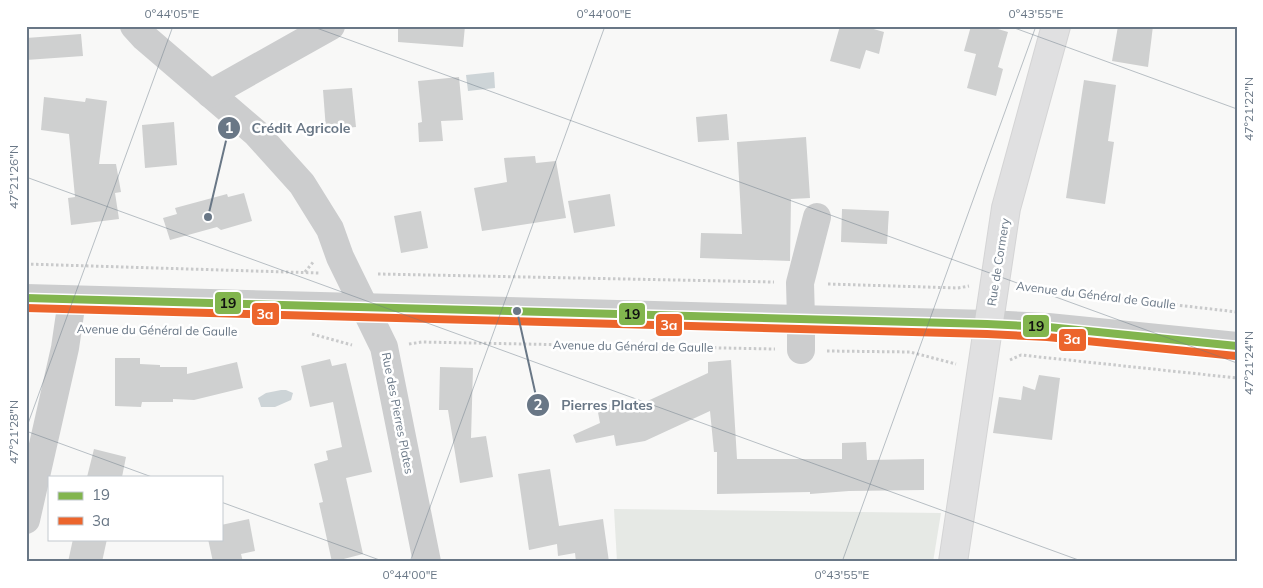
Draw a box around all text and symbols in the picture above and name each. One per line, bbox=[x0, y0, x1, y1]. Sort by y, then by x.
text: 0°44'05"E bbox=[145, 6, 199, 21]
text: 0°44'00"E bbox=[577, 6, 631, 21]
text: 0°43'55"E bbox=[1009, 6, 1063, 21]
text: 47°21'22"N bbox=[1241, 77, 1256, 141]
callout: Crédit Agricole bbox=[217, 113, 361, 142]
text: 1 bbox=[224, 118, 234, 137]
text: Crédit Agricole bbox=[252, 119, 351, 137]
text: 47°21'26"N bbox=[6, 145, 21, 209]
street label: Rue de Cormery bbox=[984, 216, 1012, 307]
street label: Avenue du Général de Gaulle bbox=[1015, 278, 1177, 312]
line badge: 19 bbox=[214, 291, 242, 315]
text: 19 bbox=[220, 294, 236, 312]
line badge: 3a bbox=[251, 302, 280, 326]
line badge: 19 bbox=[618, 302, 646, 326]
text: 3a bbox=[256, 305, 274, 323]
text: 19 bbox=[624, 305, 640, 323]
line badge: 3a bbox=[655, 313, 683, 337]
line badge: 19 bbox=[1022, 314, 1050, 338]
text: 3a bbox=[660, 316, 678, 334]
text: 19 bbox=[1028, 317, 1044, 335]
street label: Avenue du Général de Gaulle bbox=[77, 321, 237, 339]
line badge: 3a bbox=[1058, 328, 1087, 352]
text: 3a bbox=[1063, 330, 1081, 348]
text: 47°21'24"N bbox=[1241, 331, 1256, 395]
street label: Avenue du Général de Gaulle bbox=[553, 337, 713, 355]
street label: Rue des Pierres Plates bbox=[379, 351, 417, 475]
callout: Pierres Plates bbox=[526, 390, 663, 419]
text: 2 bbox=[533, 395, 543, 414]
text: Pierres Plates bbox=[561, 396, 653, 414]
text: 47°21'28"N bbox=[6, 400, 21, 464]
legend bbox=[48, 476, 222, 540]
text: 19 bbox=[92, 485, 110, 504]
text: 3a bbox=[92, 511, 110, 530]
text: 0°44'00"E bbox=[383, 567, 437, 582]
text: 0°43'55"E bbox=[815, 567, 869, 582]

